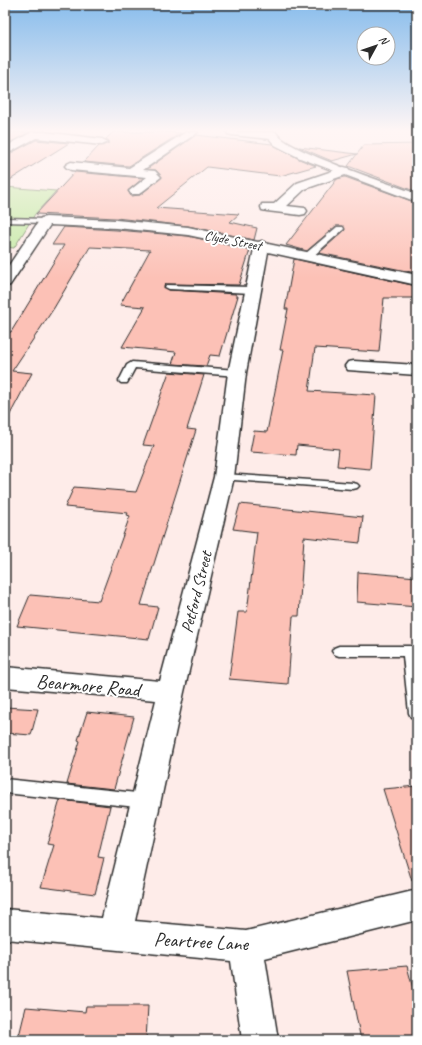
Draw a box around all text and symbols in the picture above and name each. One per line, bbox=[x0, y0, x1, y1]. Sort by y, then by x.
north arrow bbox=[356, 26, 396, 66]
text: N bbox=[376, 32, 393, 48]
street label: Clyde Street bbox=[203, 227, 265, 255]
street label: Petford Street bbox=[176, 547, 217, 635]
street label: Bearmore Road bbox=[35, 669, 144, 703]
street label: Peartree Lane bbox=[153, 927, 250, 957]

